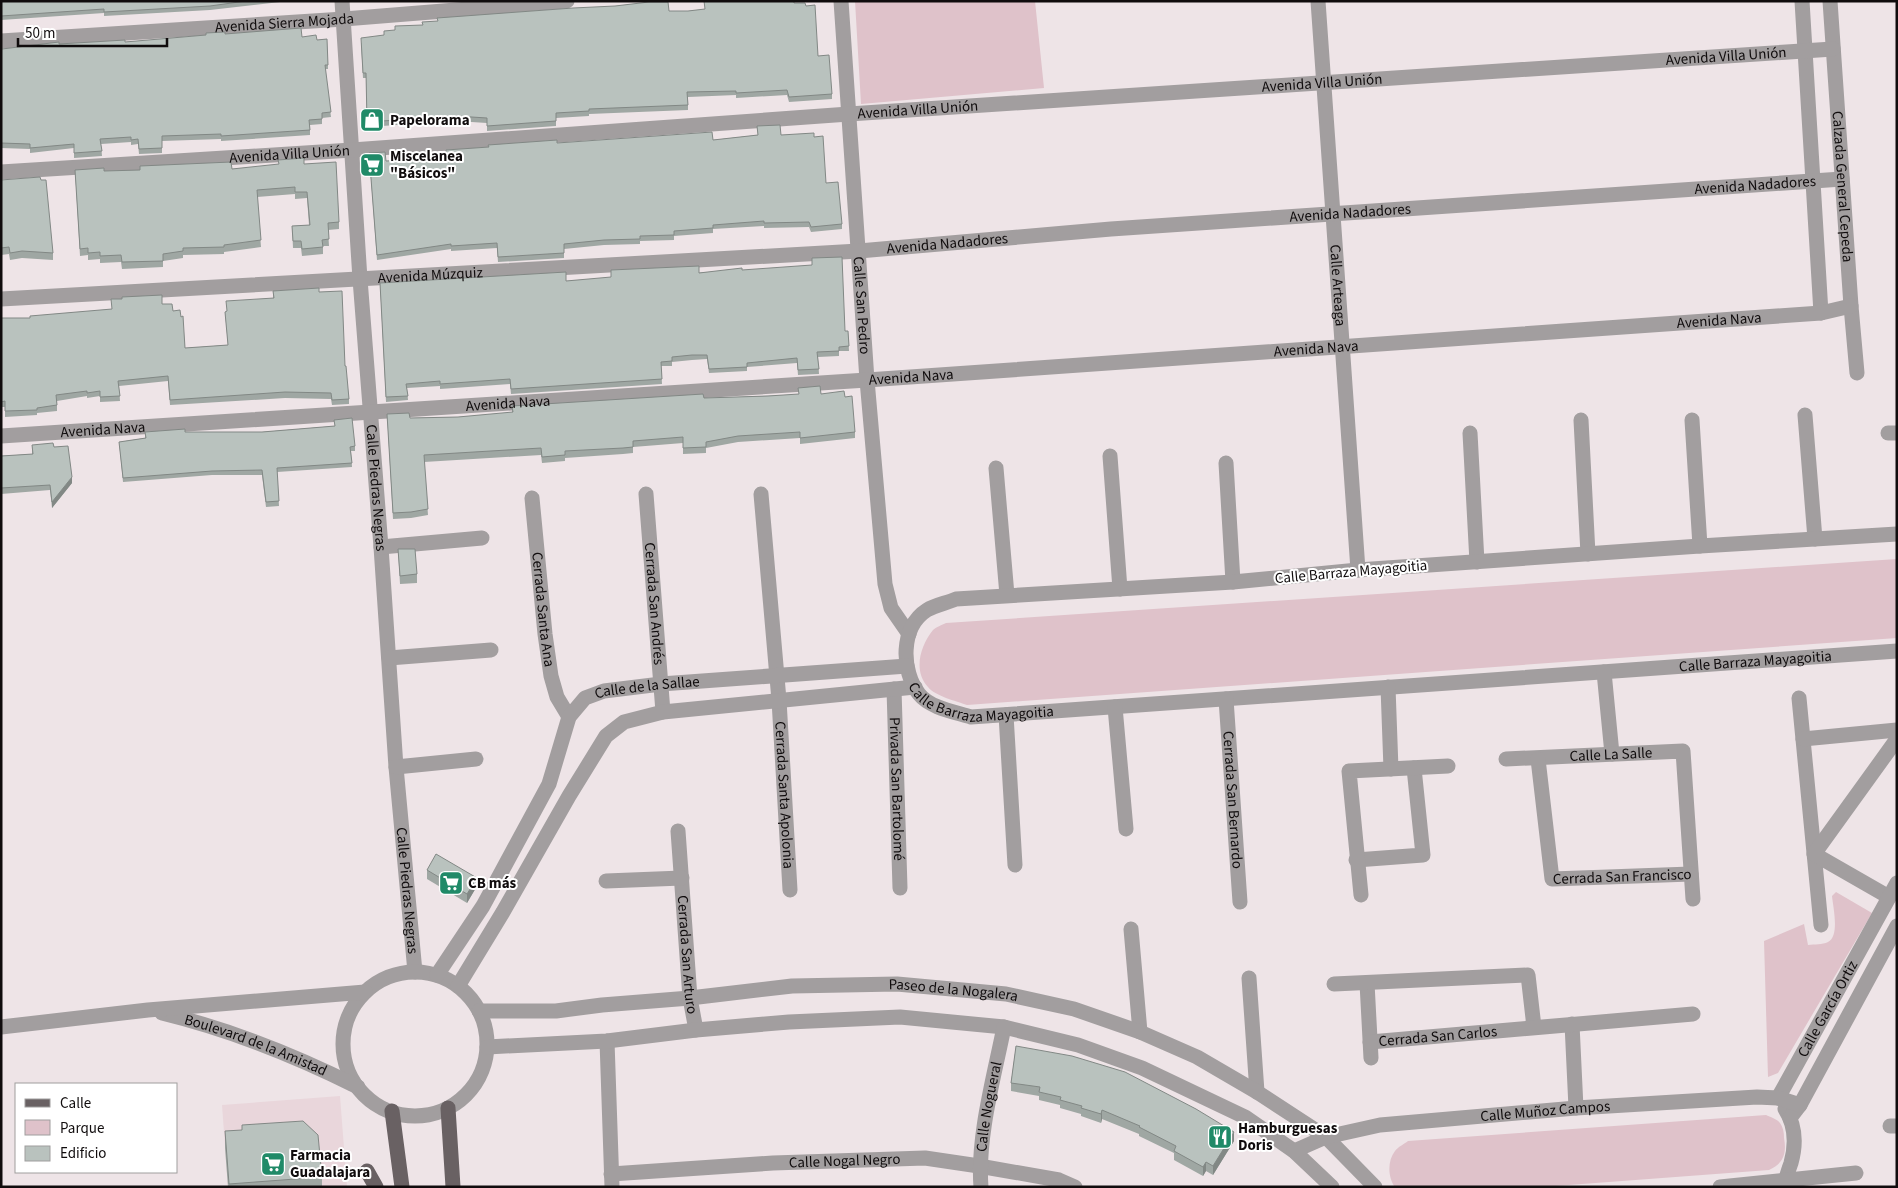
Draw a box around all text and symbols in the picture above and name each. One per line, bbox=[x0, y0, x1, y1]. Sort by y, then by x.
street label: Avenida Sierra Mojada bbox=[214, 8, 355, 38]
scale bar bbox=[18, 15, 166, 47]
text: 50 m bbox=[25, 23, 55, 44]
street label: Avenida Villa Unión bbox=[1665, 42, 1787, 71]
street label: Avenida Villa Unión bbox=[1261, 68, 1383, 97]
street label: Avenida Villa Unión bbox=[857, 95, 979, 124]
shop icon: Papelorama bbox=[359, 107, 385, 133]
place label: Papelorama bbox=[390, 110, 470, 131]
street label: Calzada General Cepeda bbox=[1827, 110, 1858, 263]
street label: Avenida Villa Unión bbox=[228, 140, 350, 168]
place label: Miscelanea "Básicos" bbox=[390, 146, 463, 184]
supermarket icon: Miscelanea "Básicos" bbox=[359, 152, 385, 178]
street label: Avenida Nadadores bbox=[1694, 170, 1817, 200]
street label: Avenida Nadadores bbox=[1289, 198, 1412, 227]
street label: Avenida Nadadores bbox=[886, 228, 1009, 259]
street label: Calle Arteaga bbox=[1325, 244, 1351, 327]
street label: Calle San Pedro bbox=[848, 256, 876, 355]
street label: Avenida Múzquiz bbox=[377, 262, 483, 288]
street label: Avenida Nava bbox=[1676, 307, 1762, 334]
street label: Avenida Nava bbox=[1273, 335, 1359, 362]
street label: Avenida Nava bbox=[868, 363, 954, 390]
street label: Avenida Nava bbox=[465, 390, 551, 416]
street label: Avenida Nava bbox=[60, 416, 146, 443]
street label: Calle Piedras Negras bbox=[361, 424, 392, 552]
street label: Cerrada San Andrés bbox=[639, 542, 670, 666]
street label: Cerrada Santa Ana bbox=[527, 551, 560, 668]
street label: Calle Barraza Mayagoitia bbox=[1274, 555, 1428, 589]
street label: Calle Barraza Mayagoitia bbox=[1678, 645, 1833, 677]
street label: Calle de la Sallae bbox=[591, 671, 700, 704]
street label: Calle Barraza Mayagoitia bbox=[903, 678, 1055, 728]
street label: Privada San Bartolomé bbox=[884, 717, 910, 861]
street label: Cerrada Santa Apolonia bbox=[770, 721, 799, 869]
street label: Cerrada San Bernardo bbox=[1218, 730, 1248, 869]
street label: Calle La Salle bbox=[1569, 742, 1653, 767]
street label: Calle Piedras Negras bbox=[391, 826, 424, 955]
street label: Cerrada San Francisco bbox=[1552, 863, 1692, 889]
supermarket icon: CB más bbox=[438, 870, 464, 896]
place label: CB más bbox=[468, 873, 517, 894]
street label: Cerrada San Arturo bbox=[672, 894, 703, 1016]
street label: Calle García Ortiz bbox=[1792, 957, 1863, 1061]
street label: Paseo de la Nogalera bbox=[888, 973, 1020, 1007]
street label: Boulevard de la Amistad bbox=[182, 1009, 331, 1081]
street label: Cerrada San Carlos bbox=[1378, 1021, 1498, 1052]
street label: Calle Nogueral bbox=[971, 1059, 1007, 1153]
legend bbox=[15, 1083, 178, 1173]
text: Calle bbox=[60, 1093, 91, 1114]
street label: Calle Muñoz Campos bbox=[1479, 1095, 1611, 1127]
text: Parque bbox=[60, 1118, 104, 1139]
place label: Hamburguesas Doris bbox=[1238, 1118, 1338, 1156]
restaurant icon: Hamburguesas Doris bbox=[1207, 1124, 1233, 1150]
text: Edificio bbox=[60, 1143, 107, 1164]
place label: Farmacia Guadalajara bbox=[290, 1145, 370, 1183]
street label: Calle Nogal Negro bbox=[788, 1148, 901, 1173]
supermarket icon: Farmacia Guadalajara bbox=[260, 1151, 286, 1177]

